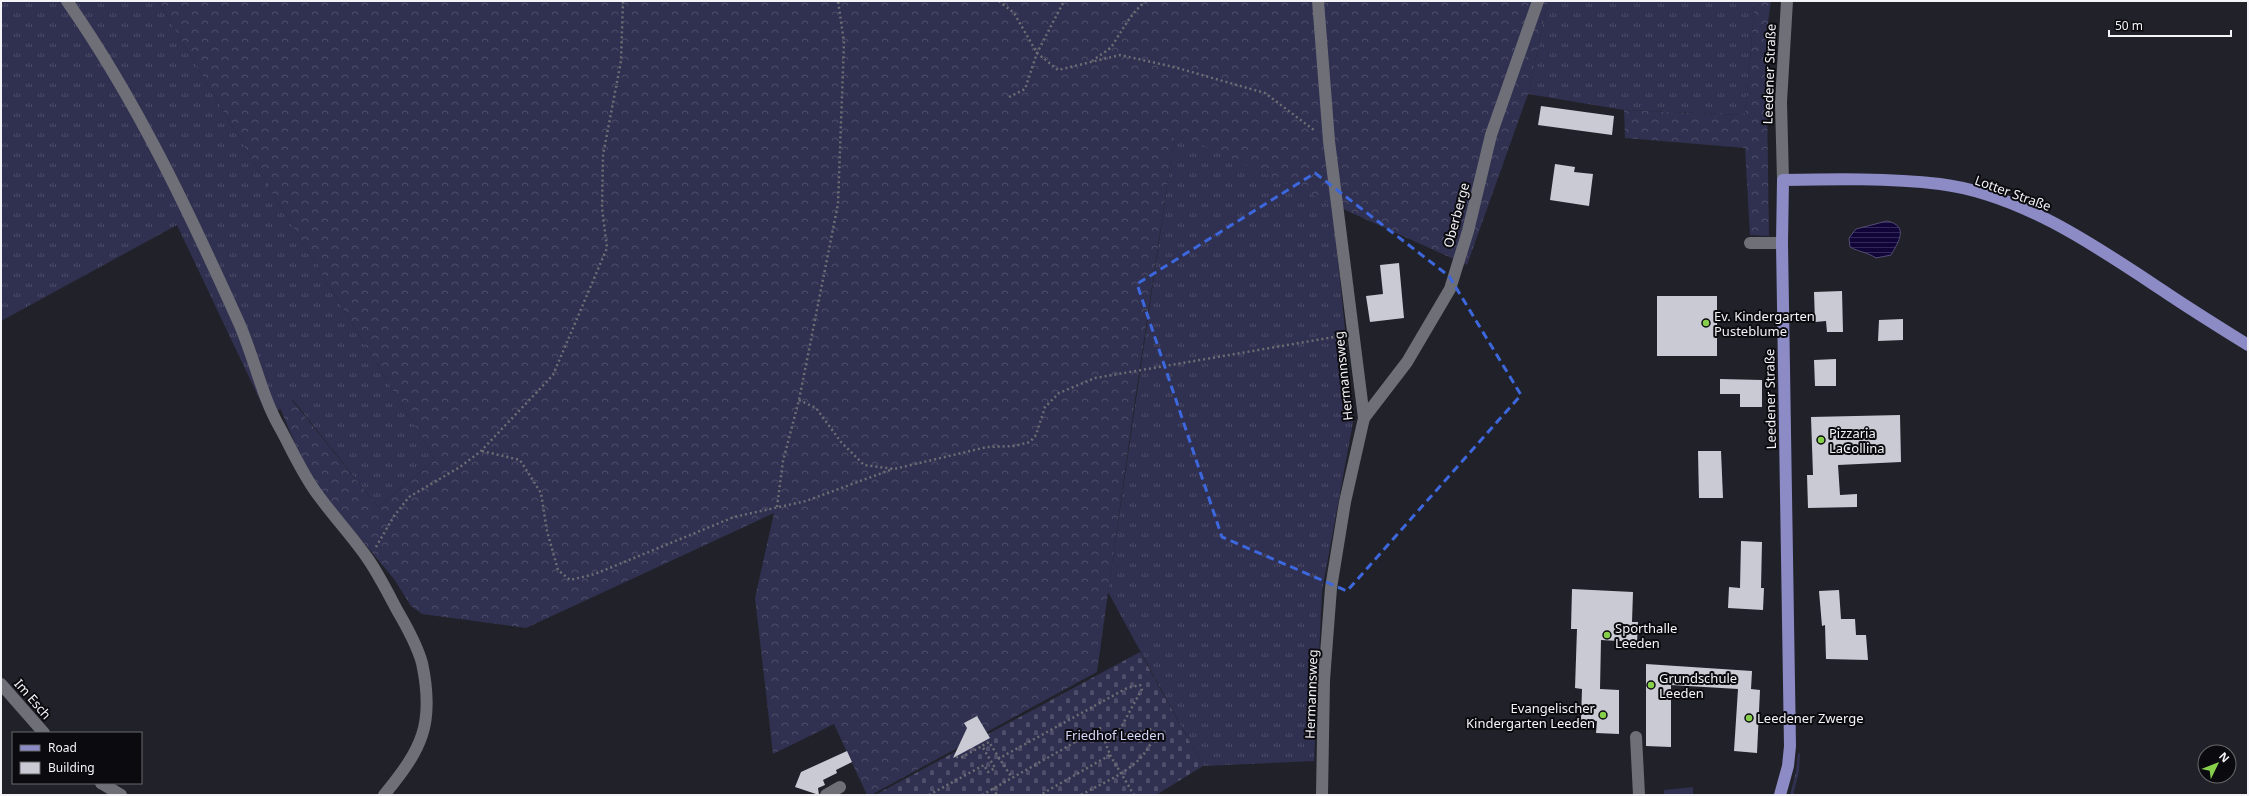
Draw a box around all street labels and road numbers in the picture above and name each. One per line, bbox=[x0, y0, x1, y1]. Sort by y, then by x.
street label: Leedener Straße bbox=[1758, 23, 1780, 125]
street label: Lotter Straße bbox=[1972, 171, 2054, 215]
street label: Oberberge bbox=[1439, 180, 1473, 250]
street label: Hermannsweg bbox=[1329, 330, 1357, 422]
street label: Leedener Straße bbox=[1760, 349, 1780, 449]
street label: Hermannsweg bbox=[1300, 649, 1322, 739]
street label: Im Esch bbox=[11, 675, 55, 723]

